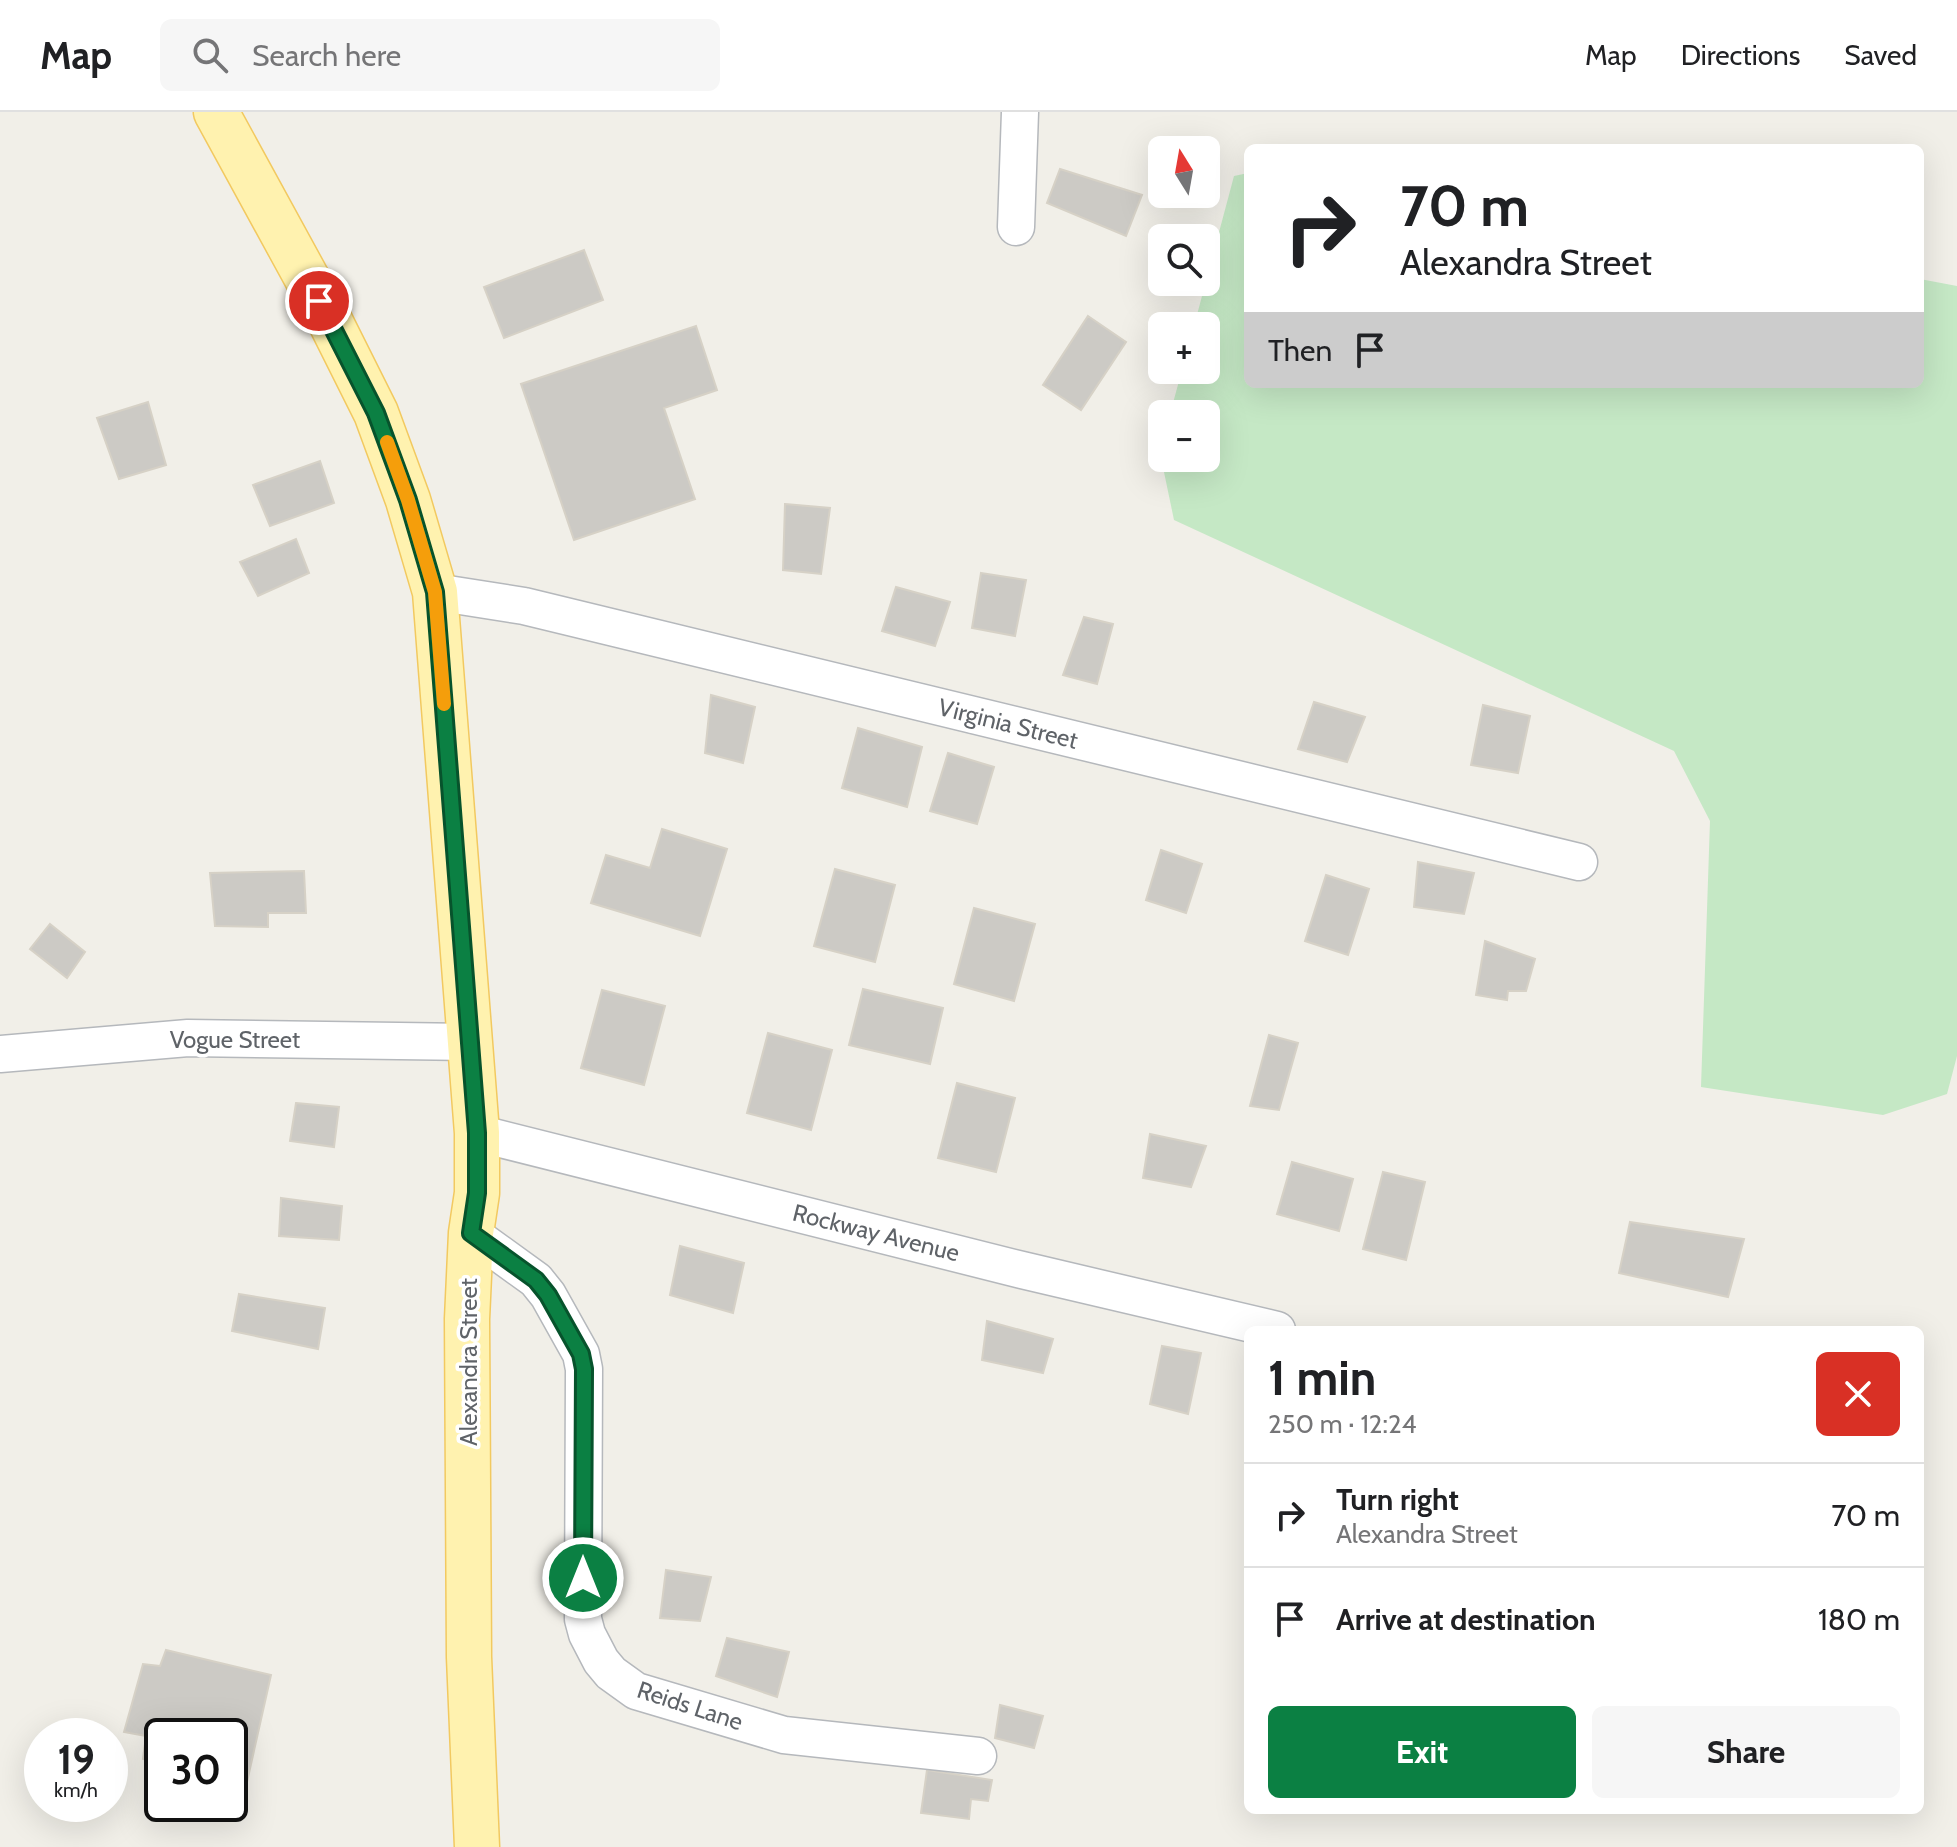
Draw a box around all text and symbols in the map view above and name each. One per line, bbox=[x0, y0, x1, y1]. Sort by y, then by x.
search box bbox=[160, 19, 720, 91]
text: Map bbox=[40, 32, 112, 79]
icon: search bbox=[188, 33, 232, 77]
text: Search here bbox=[252, 37, 401, 74]
text: Map bbox=[1585, 38, 1637, 72]
text: Directions bbox=[1681, 38, 1800, 72]
text: Saved bbox=[1844, 38, 1917, 72]
north arrow bbox=[1148, 136, 1220, 208]
map controls bbox=[1148, 136, 1220, 472]
text: 70 m bbox=[1400, 172, 1529, 240]
icon: right bbox=[1268, 176, 1372, 280]
button: search bbox=[1148, 224, 1220, 296]
text: Alexandra Street bbox=[1400, 240, 1652, 284]
pin bbox=[285, 267, 353, 335]
icon: arrive bbox=[297, 279, 341, 323]
button: + bbox=[1148, 312, 1220, 384]
icon: arrive bbox=[1348, 328, 1392, 372]
text: Then bbox=[1268, 332, 1332, 369]
button: − bbox=[1148, 400, 1220, 472]
street label: Virginia Street bbox=[935, 692, 1081, 755]
street label: Vogue Street bbox=[170, 1025, 300, 1054]
street label: Rockway Avenue bbox=[790, 1198, 963, 1267]
street label: Alexandra Street bbox=[454, 1278, 483, 1446]
text: 1 min bbox=[1268, 1349, 1376, 1407]
button: close bbox=[1816, 1352, 1900, 1436]
text: 250 m · 12:24 bbox=[1268, 1408, 1417, 1440]
text: Turn right bbox=[1336, 1481, 1459, 1518]
icon: right bbox=[1268, 1493, 1312, 1537]
text: 70 m bbox=[1831, 1497, 1900, 1534]
text: Alexandra Street bbox=[1336, 1518, 1518, 1550]
position arrow bbox=[541, 1536, 625, 1620]
icon: arrive bbox=[1268, 1597, 1312, 1641]
text: Arrive at destination bbox=[1336, 1601, 1596, 1638]
text: 180 m bbox=[1818, 1601, 1900, 1638]
street label: Reids Lane bbox=[634, 1675, 747, 1736]
button: Exit bbox=[1268, 1706, 1576, 1798]
button: Share bbox=[1592, 1706, 1900, 1798]
speed limit sign: 30 bbox=[144, 1718, 248, 1822]
text: 19 bbox=[57, 1735, 95, 1784]
text: km/h bbox=[54, 1778, 98, 1802]

